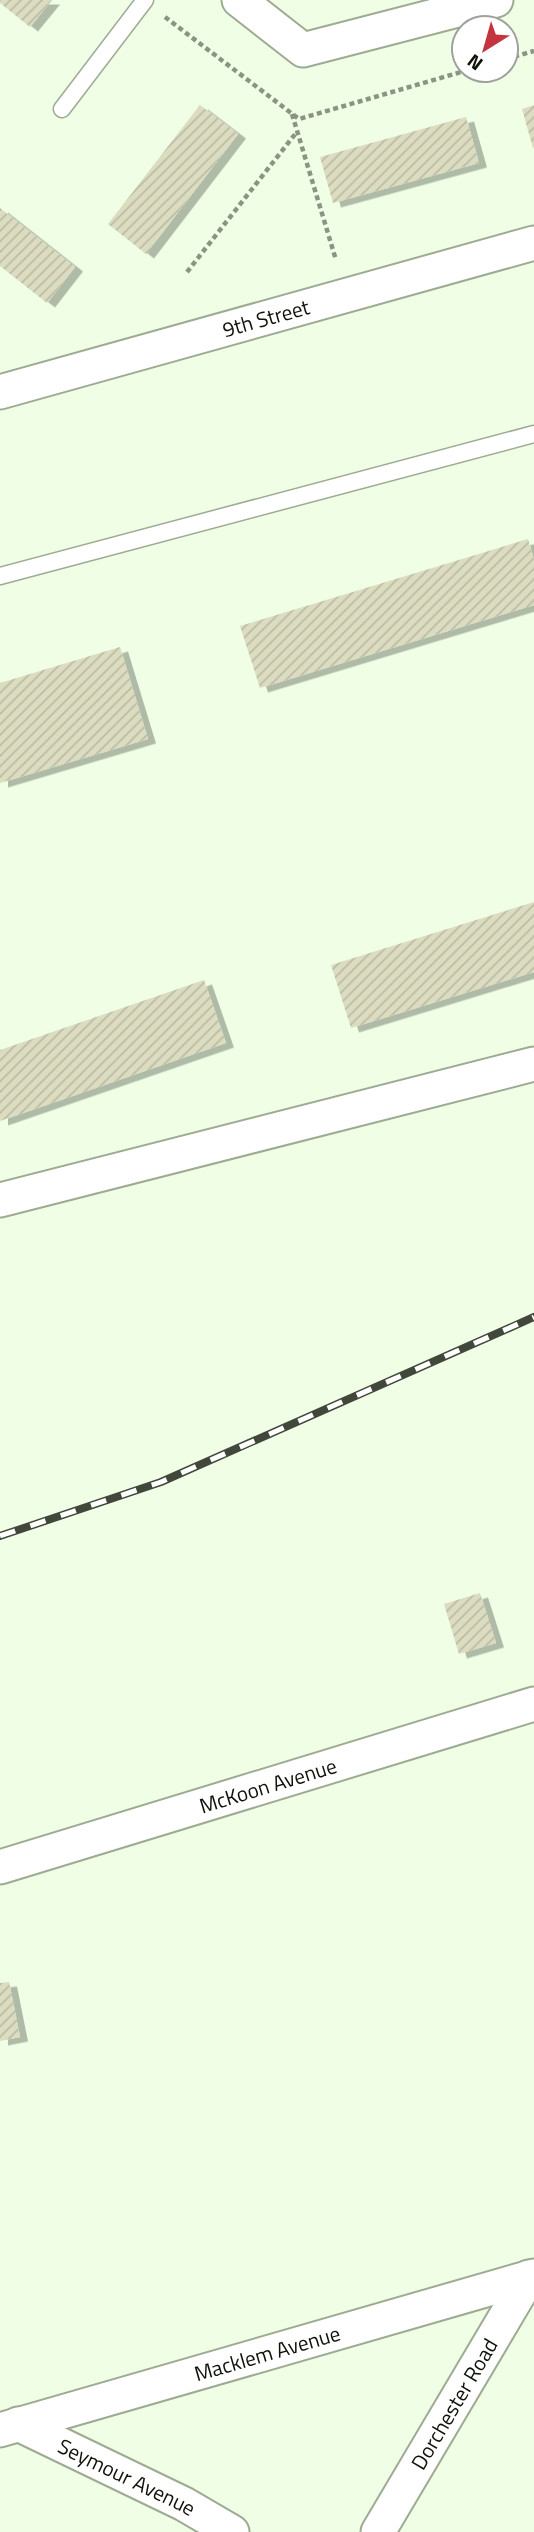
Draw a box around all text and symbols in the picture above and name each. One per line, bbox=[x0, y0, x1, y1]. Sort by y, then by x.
north arrow bbox=[450, 14, 520, 84]
text: N bbox=[460, 47, 488, 79]
street label: 9th Street bbox=[219, 290, 314, 345]
street label: McKoon Avenue bbox=[195, 1749, 340, 1821]
street label: Macklem Avenue bbox=[190, 2317, 344, 2389]
street label: Dorchester Road bbox=[402, 2332, 505, 2476]
street label: Seymour Avenue bbox=[53, 2430, 202, 2524]

